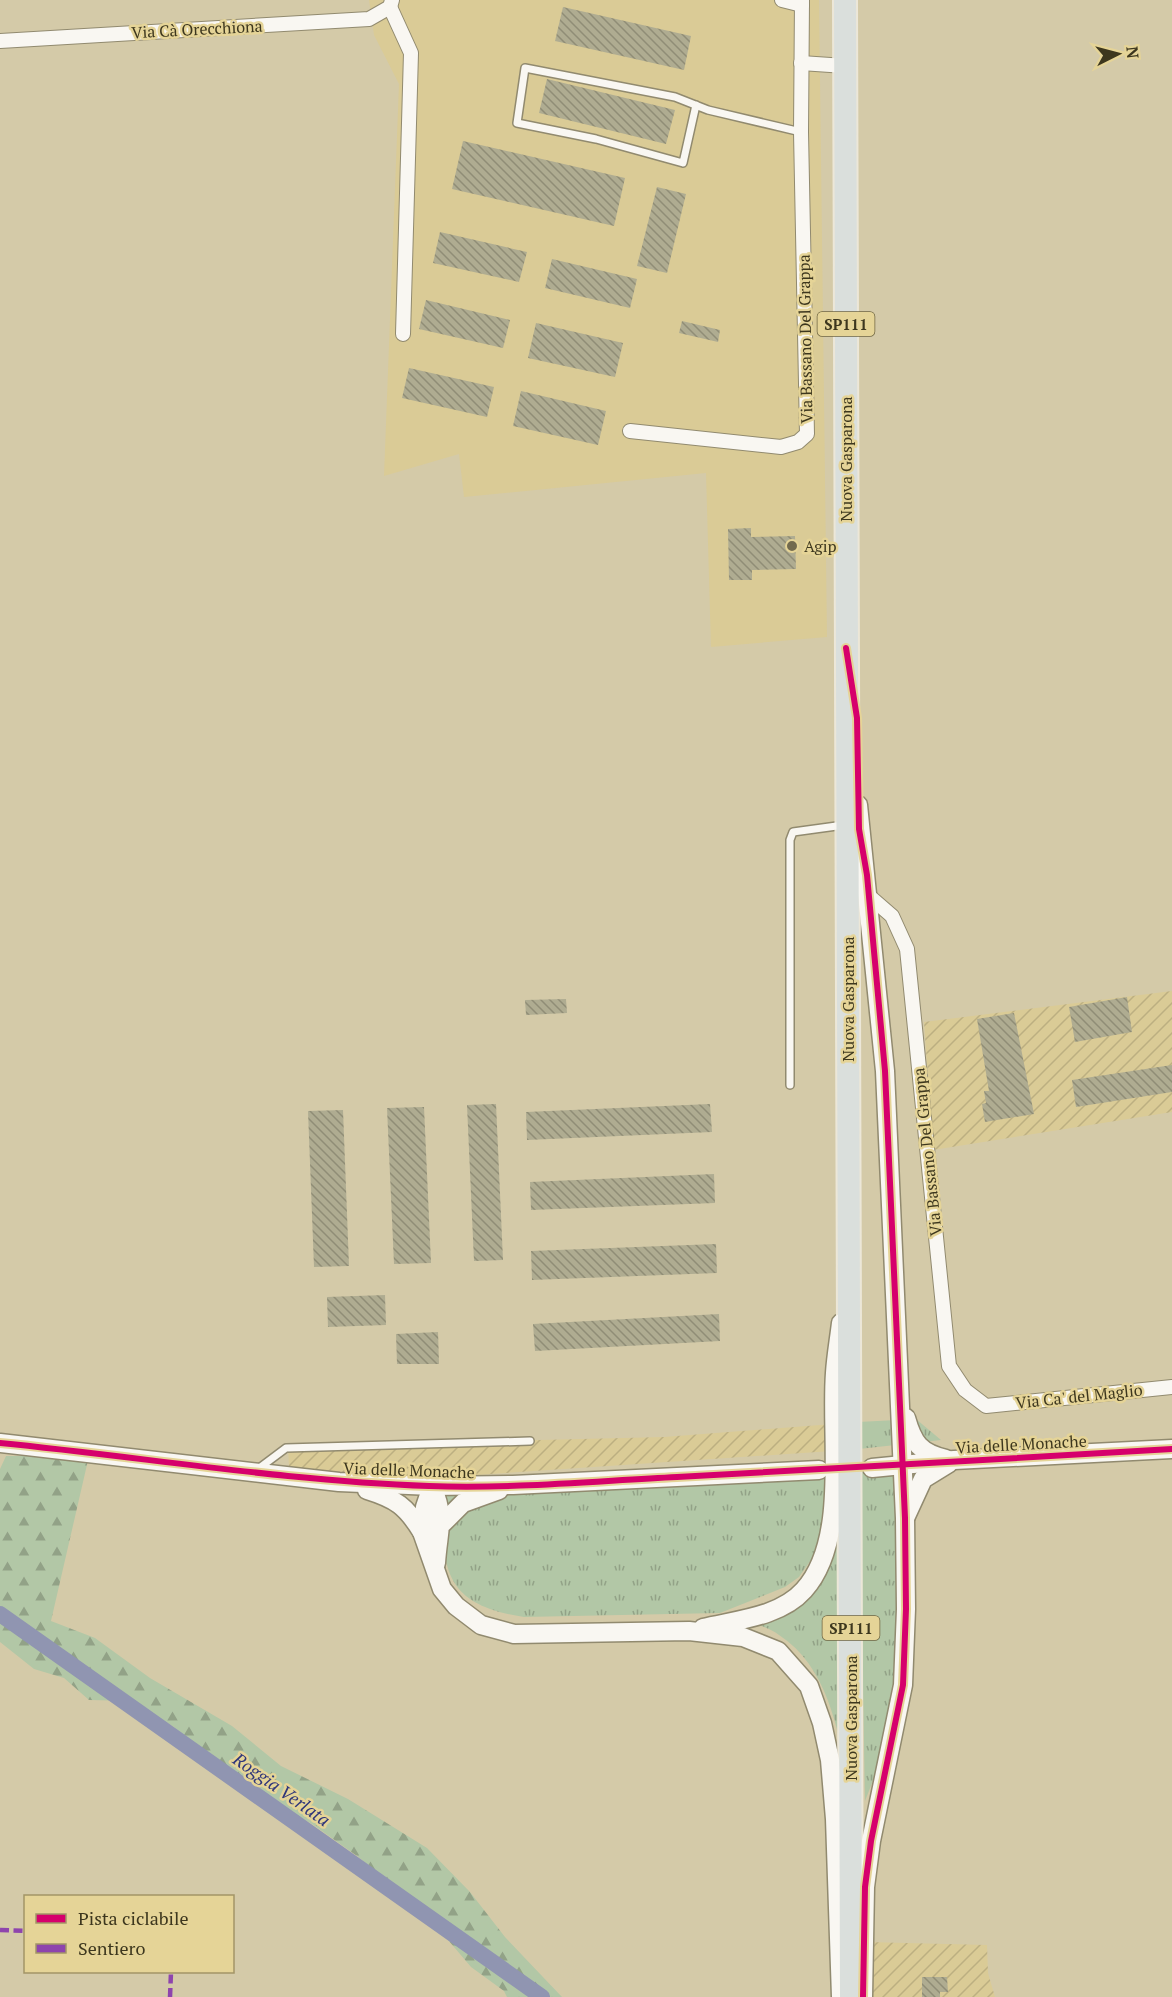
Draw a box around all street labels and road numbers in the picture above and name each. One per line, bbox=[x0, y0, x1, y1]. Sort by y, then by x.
street label: Via Cà Orecchiona bbox=[131, 15, 263, 43]
street label: Via Bassano Del Grappa bbox=[793, 254, 817, 424]
road number: SP111 bbox=[818, 312, 874, 336]
street label: Nuova Gasparona bbox=[835, 396, 857, 522]
street label: Nuova Gasparona bbox=[837, 936, 859, 1062]
street label: Via Bassano Del Grappa bbox=[907, 1067, 947, 1237]
street label: Via Ca' del Maglio bbox=[1014, 1378, 1144, 1414]
street label: Via delle Monache bbox=[955, 1430, 1087, 1458]
street label: Via delle Monache bbox=[343, 1457, 475, 1483]
road number: SP111 bbox=[822, 1616, 880, 1640]
street label: Nuova Gasparona bbox=[840, 1655, 862, 1781]

